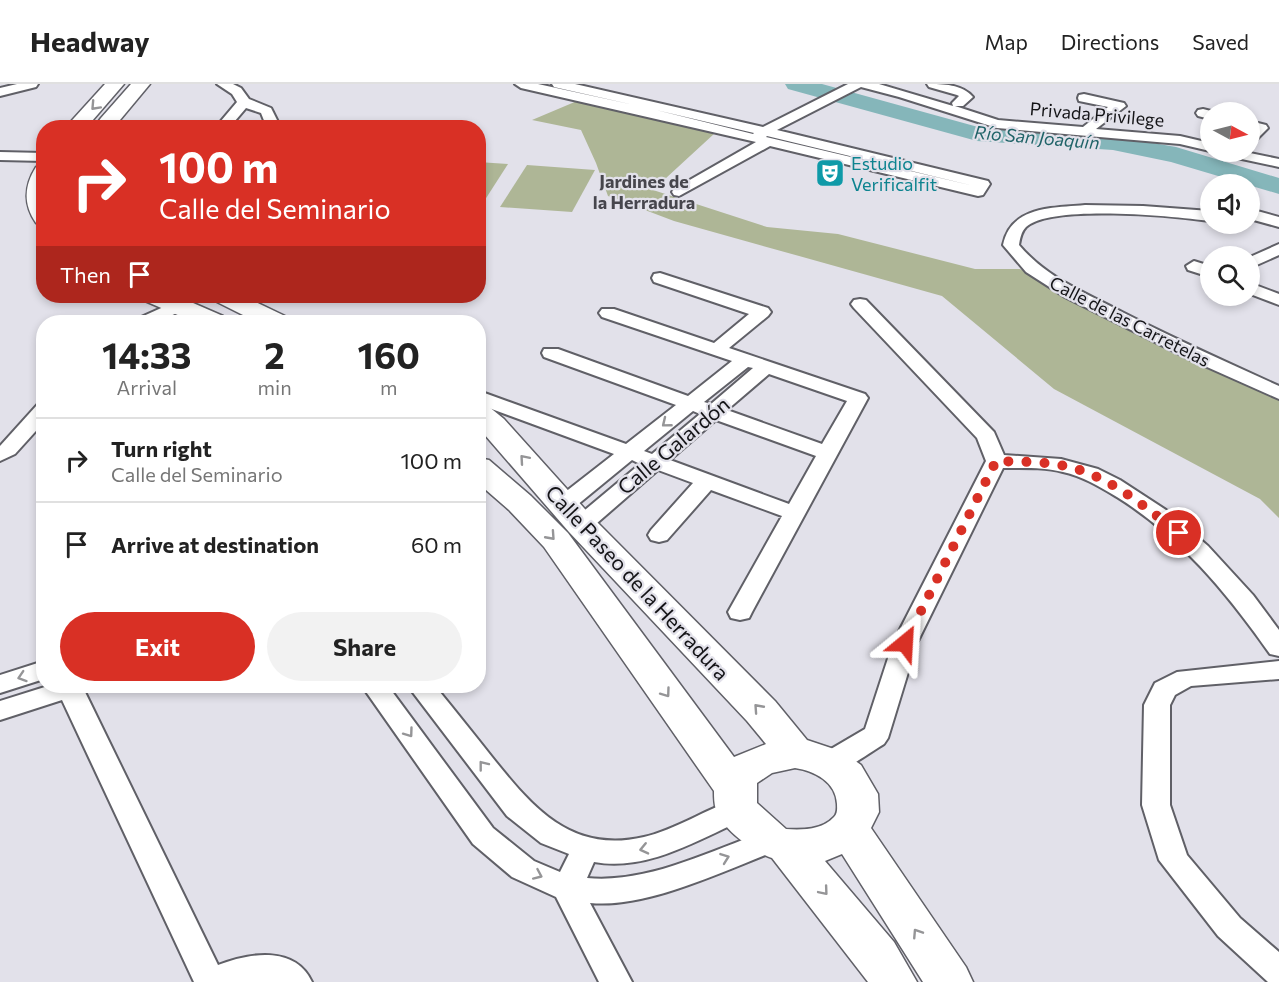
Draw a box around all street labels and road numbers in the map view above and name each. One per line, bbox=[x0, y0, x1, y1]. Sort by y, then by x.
street label: Privada Privilege bbox=[1029, 97, 1165, 131]
street label: Calle de las Carretelas bbox=[1046, 271, 1214, 371]
street label: Calle Galardón bbox=[612, 391, 734, 499]
street label: Calle Paseo de la Herradura bbox=[541, 479, 735, 685]

